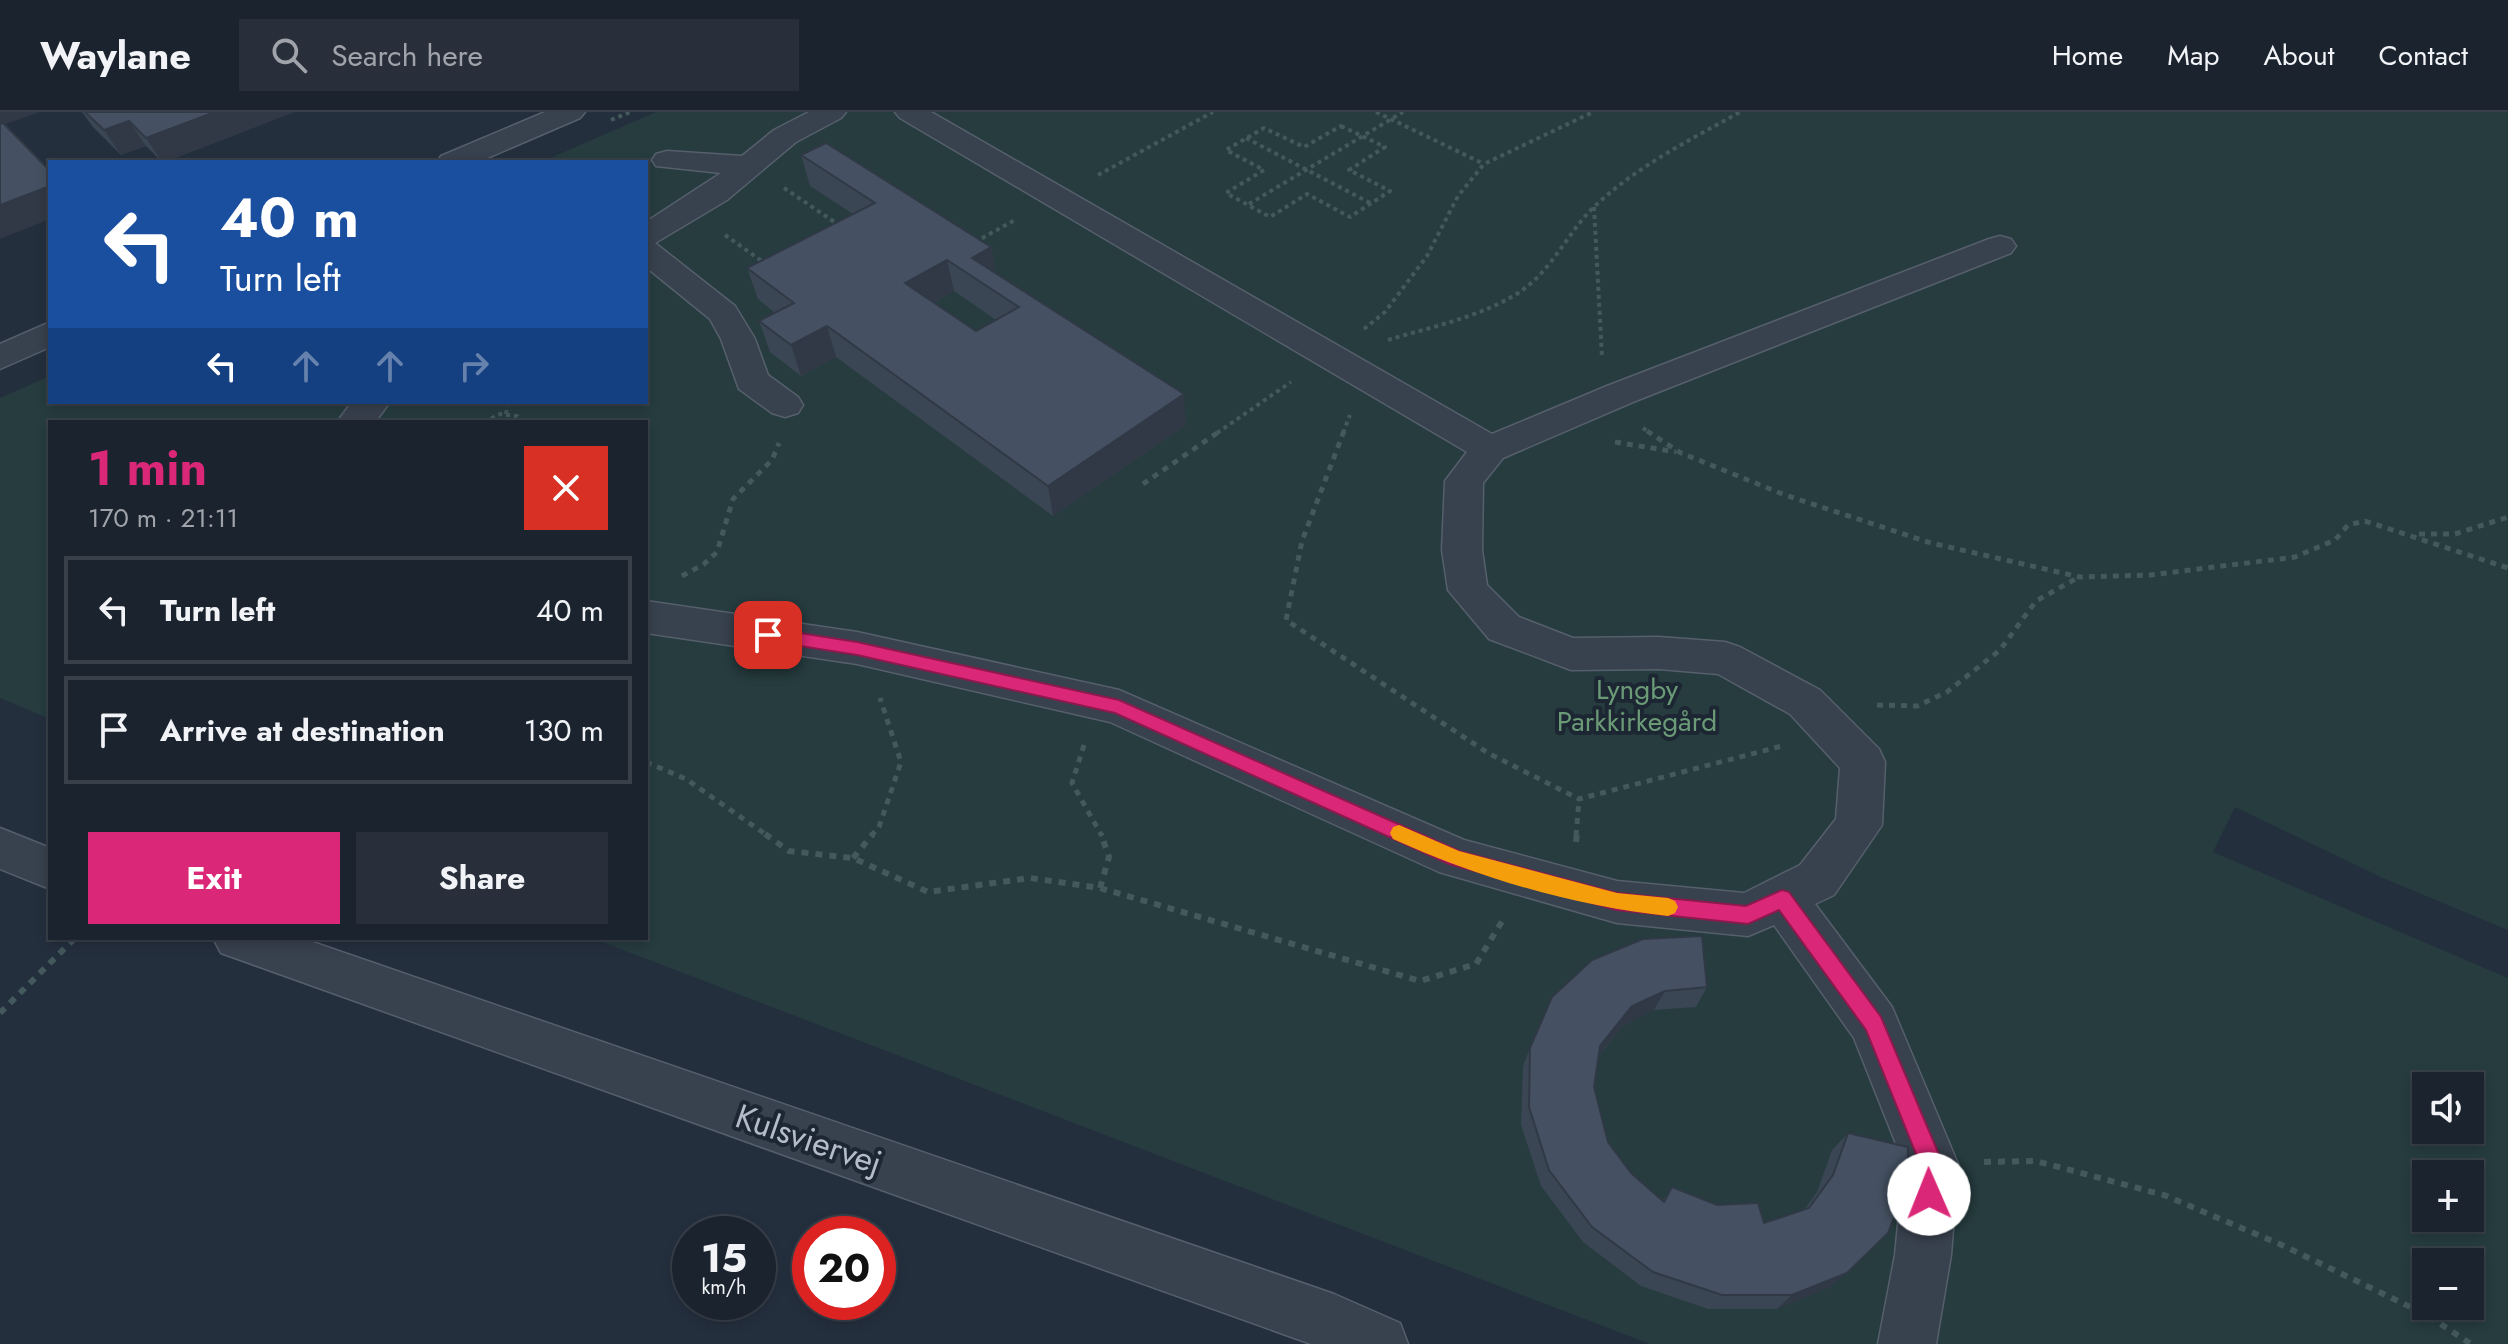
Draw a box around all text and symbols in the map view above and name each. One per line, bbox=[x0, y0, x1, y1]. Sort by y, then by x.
search box bbox=[239, 19, 799, 91]
text: Waylane bbox=[40, 28, 191, 83]
icon: search bbox=[267, 33, 311, 77]
text: Search here bbox=[331, 34, 483, 77]
text: Home bbox=[2052, 35, 2123, 76]
text: Map bbox=[2167, 35, 2219, 76]
text: About bbox=[2263, 35, 2335, 76]
text: Contact bbox=[2379, 35, 2468, 76]
text: 40 m bbox=[220, 177, 359, 258]
icon: left bbox=[88, 192, 192, 296]
text: Turn left bbox=[220, 252, 341, 304]
icon: left bbox=[200, 344, 244, 388]
icon: ahead bbox=[284, 344, 328, 388]
icon: ahead bbox=[368, 344, 412, 388]
icon: right bbox=[452, 344, 496, 388]
text: 1 min bbox=[88, 434, 207, 503]
button: close bbox=[524, 446, 608, 530]
text: 170 m · 21:11 bbox=[88, 499, 238, 537]
icon: left bbox=[92, 588, 136, 632]
text: Turn left bbox=[160, 589, 275, 632]
text: 40 m bbox=[536, 589, 604, 632]
pin bbox=[734, 601, 802, 669]
icon: arrive bbox=[746, 613, 790, 657]
park label: Lyngby Parkkirkegård bbox=[1557, 669, 1717, 742]
icon: arrive bbox=[92, 708, 136, 752]
text: Arrive at destination bbox=[160, 709, 445, 752]
text: 130 m bbox=[524, 709, 604, 752]
button: Exit bbox=[88, 832, 340, 924]
button: Share bbox=[356, 832, 608, 924]
map controls bbox=[2412, 1072, 2484, 1320]
button: sound bbox=[2412, 1072, 2484, 1144]
street label: Kulsviervej bbox=[729, 1092, 889, 1187]
position arrow bbox=[1887, 1152, 1971, 1236]
button: + bbox=[2412, 1160, 2484, 1232]
speed limit sign: 20 bbox=[792, 1216, 896, 1320]
text: 15 bbox=[701, 1229, 747, 1287]
button: − bbox=[2412, 1248, 2484, 1320]
text: km/h bbox=[701, 1273, 747, 1302]

